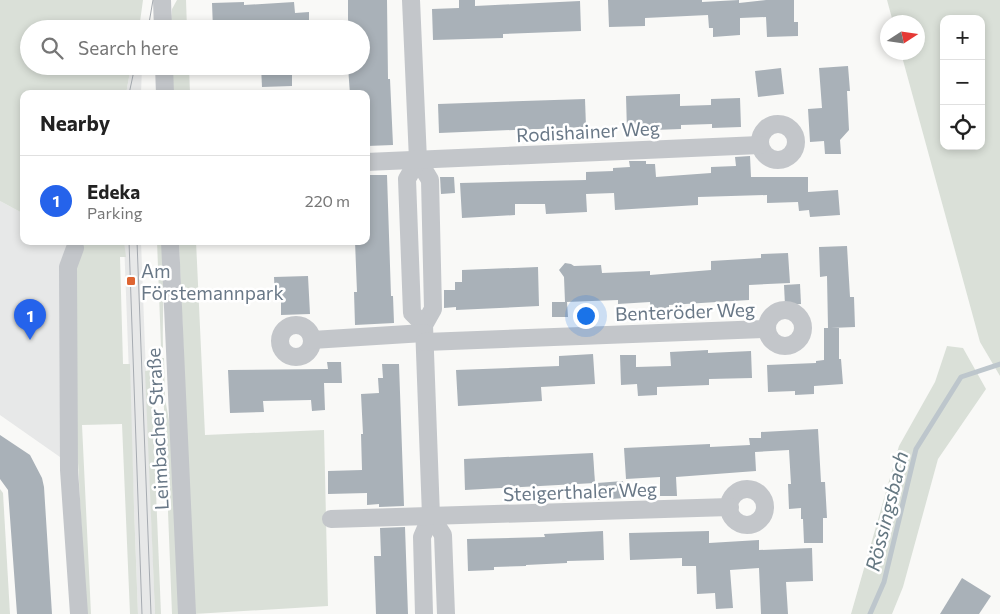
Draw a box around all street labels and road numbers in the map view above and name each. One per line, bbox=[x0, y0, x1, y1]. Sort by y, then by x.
street label: Rodishainer Weg bbox=[515, 116, 661, 146]
street label: Benteröder Weg bbox=[615, 297, 755, 325]
street label: Leimbacher Straße bbox=[141, 347, 173, 511]
street label: Steigerthaler Weg bbox=[502, 477, 658, 505]

